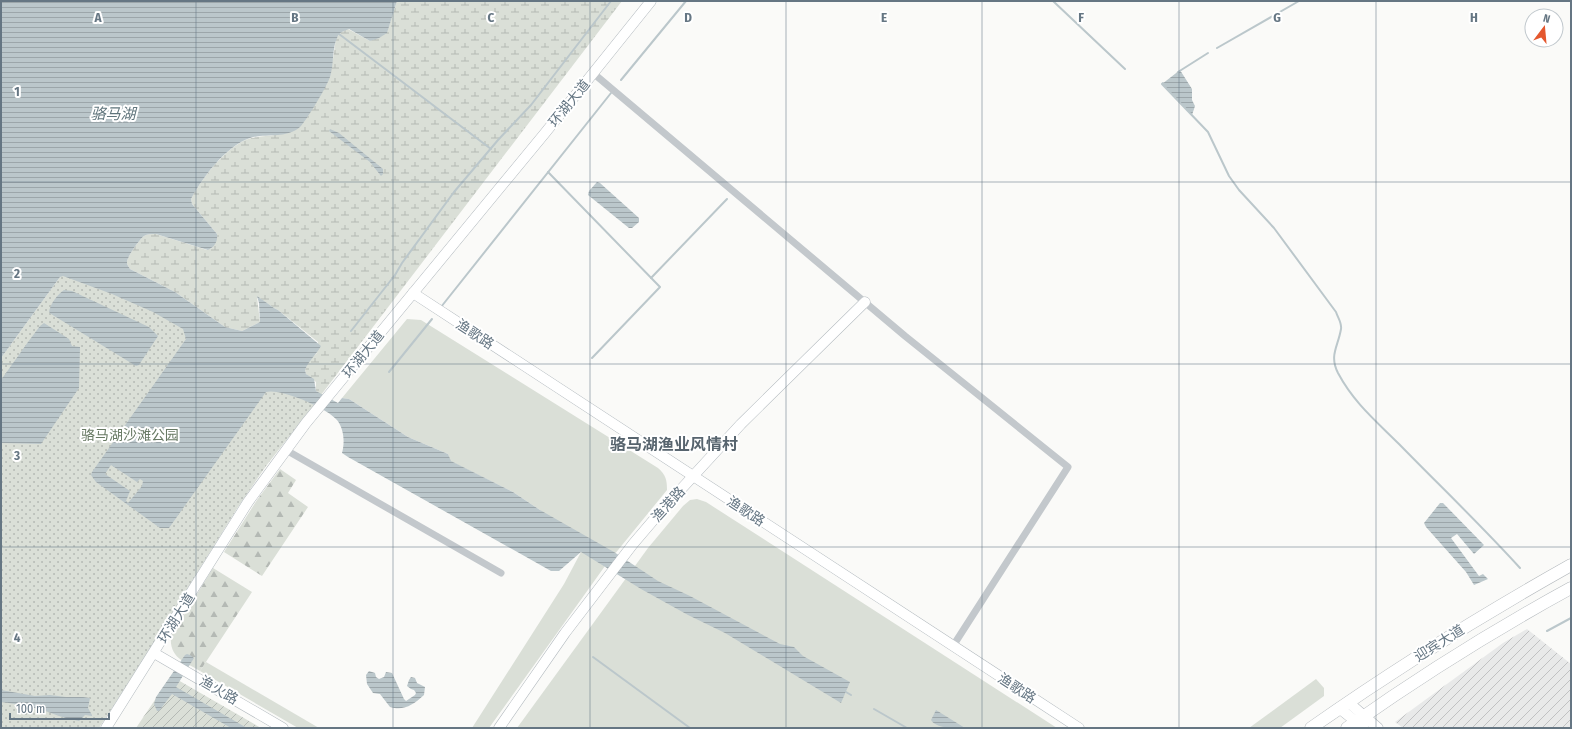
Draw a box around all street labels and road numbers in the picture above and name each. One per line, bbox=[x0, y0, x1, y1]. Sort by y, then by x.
street label: 环湖大道 bbox=[545, 76, 594, 130]
street label: 渔歌路 bbox=[452, 316, 497, 353]
street label: 环湖大道 bbox=[339, 327, 388, 381]
street label: 渔港路 bbox=[648, 483, 689, 526]
street label: 渔歌路 bbox=[723, 493, 768, 530]
street label: 环湖大道 bbox=[154, 590, 198, 647]
street label: 迎宾大道 bbox=[1411, 621, 1468, 665]
street label: 渔歌路 bbox=[994, 670, 1039, 707]
street label: 渔火路 bbox=[196, 673, 241, 708]

